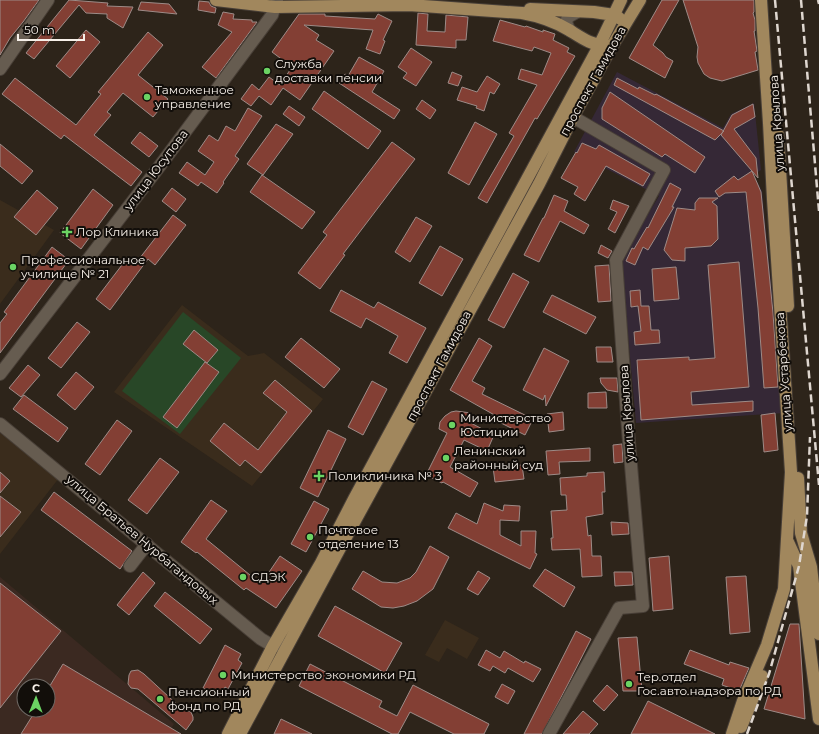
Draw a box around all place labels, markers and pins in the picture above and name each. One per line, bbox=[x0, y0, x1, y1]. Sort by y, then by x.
place label: Служба доставки пенсии bbox=[275, 56, 382, 85]
marker: Служба доставки пенсии bbox=[262, 66, 272, 76]
place label: Таможенное управление bbox=[154, 82, 234, 111]
marker: Таможенное управление bbox=[142, 92, 152, 102]
place label: Лор Клиника bbox=[76, 224, 159, 239]
marker: Лор Клиника bbox=[61, 226, 73, 238]
place label: Профессиональное училище № 21 bbox=[20, 252, 145, 281]
marker: Профессиональное училище № 21 bbox=[8, 262, 18, 272]
place label: Министерство Юстиции bbox=[460, 410, 551, 439]
marker: Министерство Юстиции bbox=[447, 420, 457, 430]
place label: Ленинский районный суд bbox=[454, 443, 543, 472]
marker: Ленинский районный суд bbox=[441, 453, 451, 463]
place label: Поликлиника № 3 bbox=[328, 468, 442, 483]
marker: Поликлиника № 3 bbox=[313, 470, 325, 482]
place label: Почтовое отделение 13 bbox=[318, 522, 399, 551]
marker: Почтовое отделение 13 bbox=[305, 532, 315, 542]
place label: СДЭК bbox=[251, 569, 286, 584]
marker: СДЭК bbox=[238, 572, 248, 582]
place label: Министерство экономики РД bbox=[231, 667, 416, 682]
place label: Тер.отдел Гос.авто.надзора по РД bbox=[637, 669, 782, 698]
marker: Министерство экономики РД bbox=[218, 670, 228, 680]
marker: Тер.отдел Гос.авто.надзора по РД bbox=[624, 679, 634, 689]
place label: Пенсионный фонд по РД bbox=[168, 684, 250, 713]
marker: Пенсионный фонд по РД bbox=[155, 694, 165, 704]

